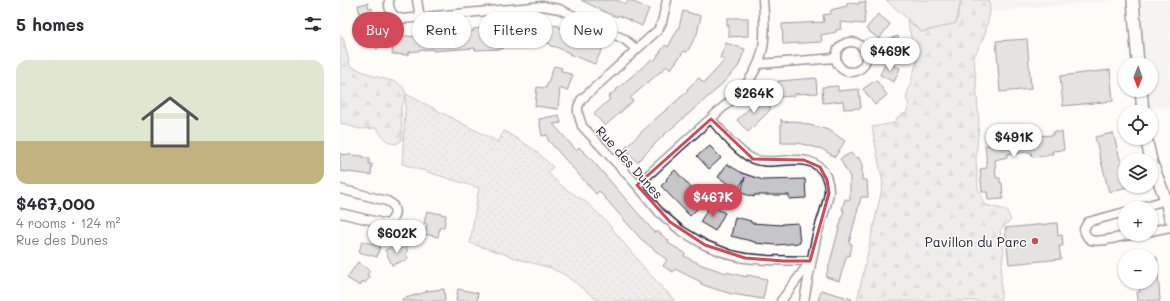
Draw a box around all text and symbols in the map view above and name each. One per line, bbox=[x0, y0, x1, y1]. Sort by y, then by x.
chip: Buy bbox=[352, 12, 404, 48]
chip: Rent bbox=[412, 12, 471, 48]
chip: Filters bbox=[479, 12, 552, 48]
chip: New bbox=[560, 12, 617, 48]
text: 5 homes bbox=[16, 13, 84, 35]
icon: filters bbox=[302, 13, 324, 35]
pin: $469K bbox=[862, 38, 918, 72]
text: $469K bbox=[870, 42, 910, 59]
north arrow bbox=[1118, 57, 1158, 97]
map controls bbox=[1118, 57, 1158, 289]
pin: $264K bbox=[726, 80, 782, 114]
text: $264K bbox=[734, 84, 774, 101]
icon: home bbox=[134, 86, 206, 158]
button: locate bbox=[1118, 105, 1158, 145]
street label: Rue des Dunes bbox=[593, 122, 667, 202]
pin: $491K bbox=[986, 124, 1042, 158]
text: $491K bbox=[995, 128, 1033, 145]
button: layers bbox=[1118, 153, 1158, 193]
pin: $467K bbox=[685, 184, 741, 218]
text: $467K bbox=[693, 188, 733, 205]
text: $467,000 bbox=[16, 192, 95, 214]
button: + bbox=[1118, 201, 1158, 241]
text: 4 rooms · 124 m² bbox=[16, 214, 121, 231]
pin: $602K bbox=[369, 220, 425, 254]
text: $602K bbox=[377, 224, 417, 241]
text: Rue des Dunes bbox=[16, 231, 108, 248]
place label: Pavillon du Parc bbox=[925, 233, 1027, 250]
marker: Pavillon du Parc bbox=[1030, 236, 1040, 246]
button: − bbox=[1118, 249, 1158, 289]

